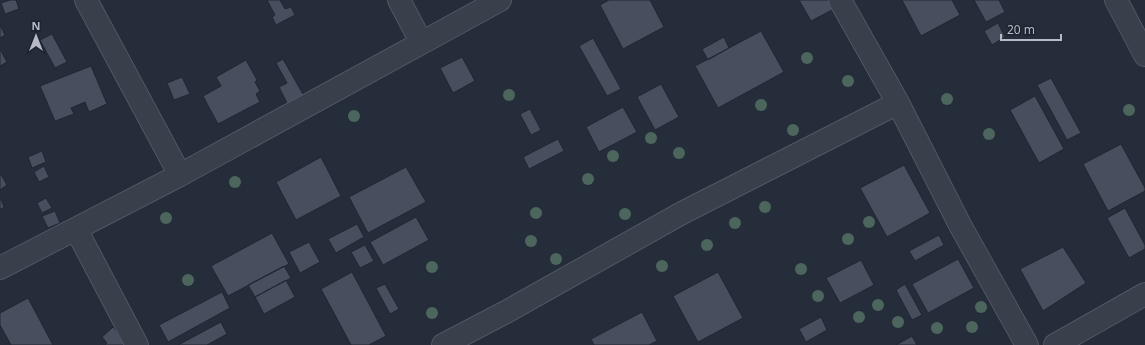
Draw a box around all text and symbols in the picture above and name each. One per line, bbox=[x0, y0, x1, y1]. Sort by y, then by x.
north arrow bbox=[16, 16, 56, 56]
scale bar bbox=[1001, 16, 1061, 42]
text: N bbox=[32, 18, 40, 33]
text: 20 m bbox=[1007, 21, 1035, 38]

